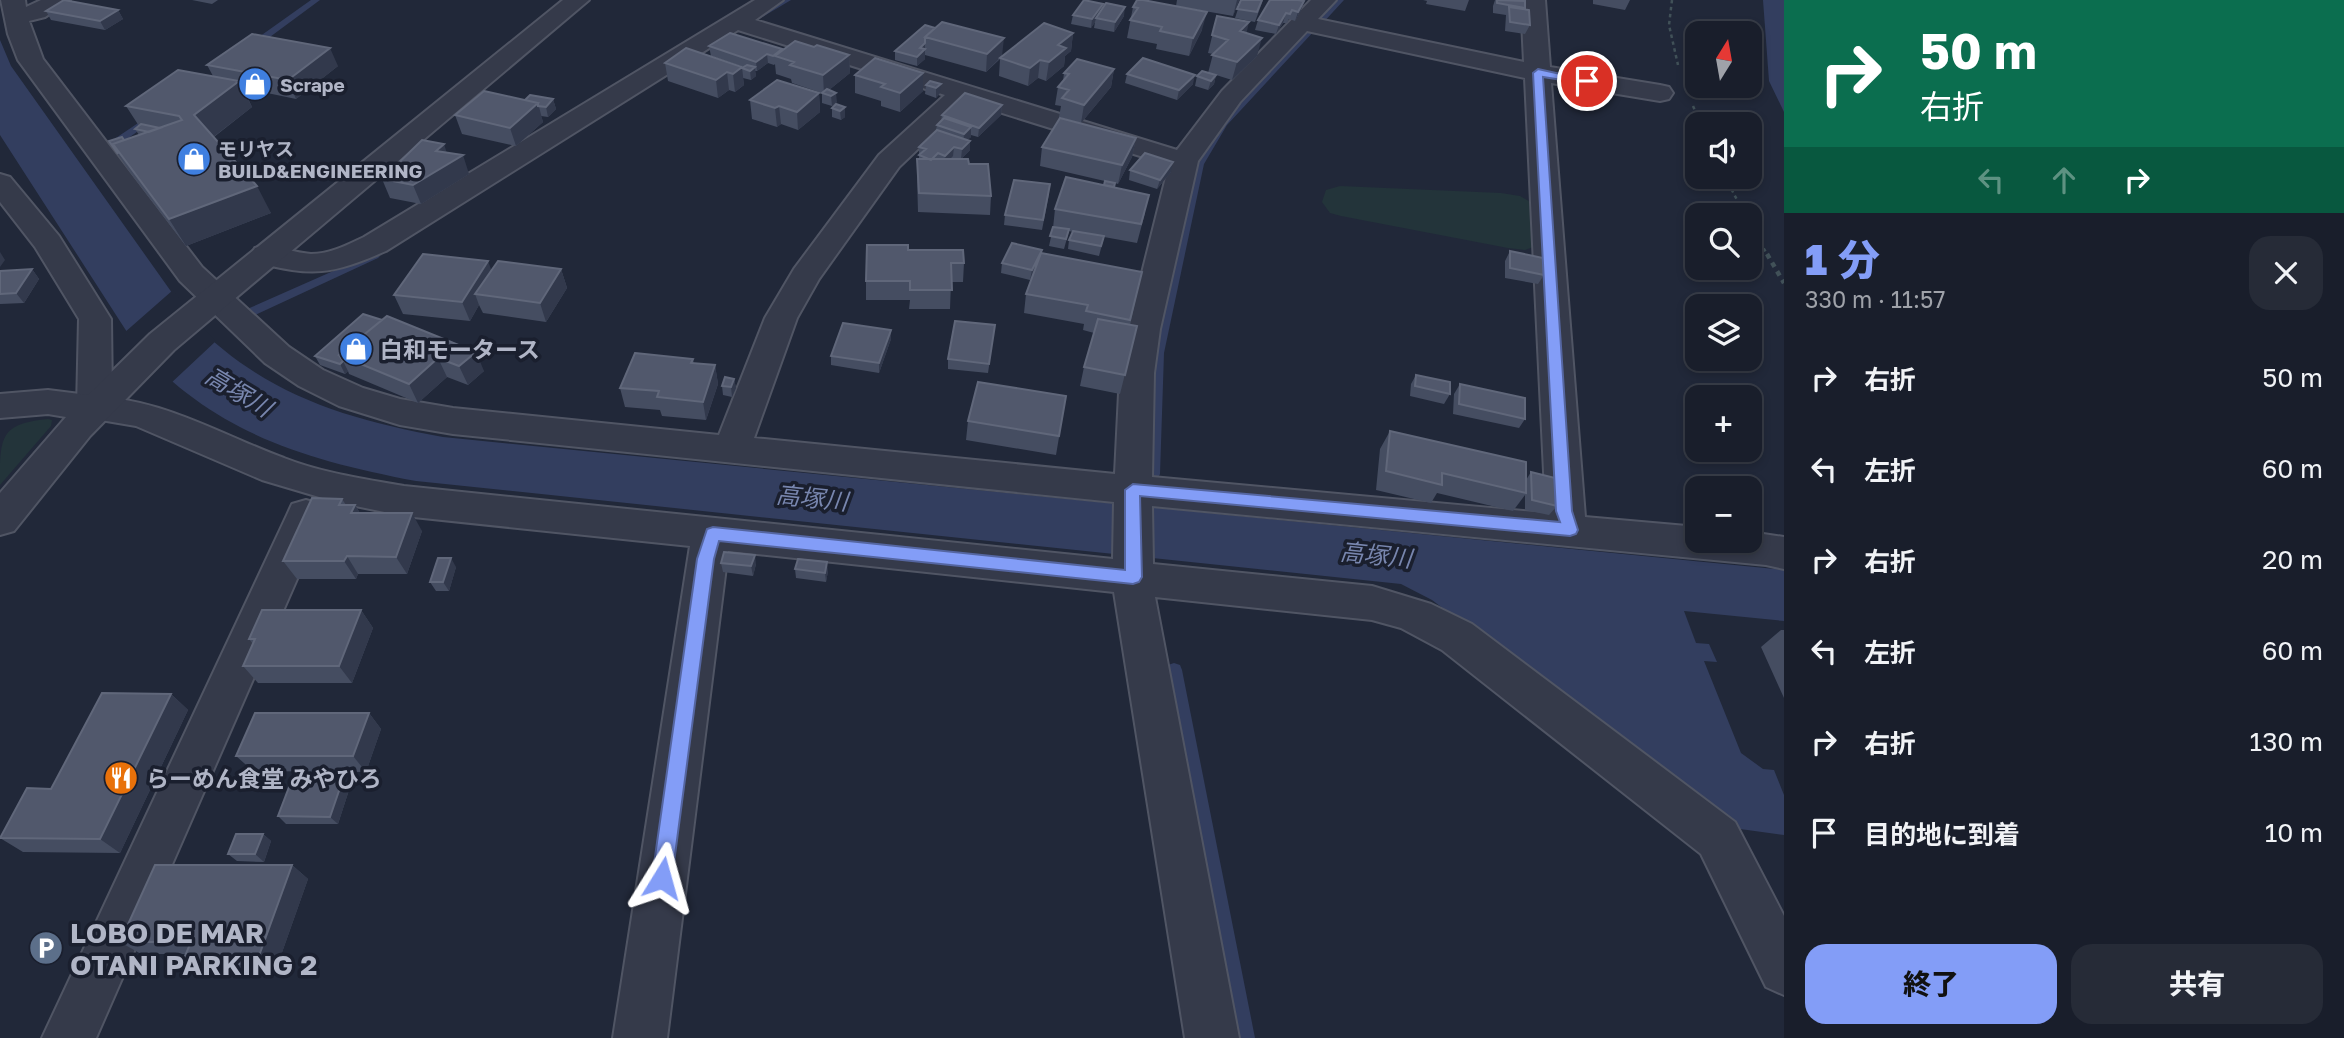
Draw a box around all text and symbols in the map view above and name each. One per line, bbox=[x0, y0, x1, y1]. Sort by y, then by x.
north arrow bbox=[1685, 21, 1762, 98]
map controls bbox=[1685, 21, 1762, 553]
text: 50 m bbox=[1920, 21, 2037, 80]
icon: right bbox=[1805, 28, 1896, 119]
pin bbox=[1557, 51, 1617, 111]
icon: arrive bbox=[1568, 62, 1606, 100]
shop icon: Scrape bbox=[236, 65, 274, 103]
place label: Scrape bbox=[280, 73, 345, 96]
text: 右折 bbox=[1920, 87, 1984, 125]
button: sound bbox=[1685, 112, 1762, 189]
place label: モリヤス BUILD&ENGINEERING bbox=[218, 137, 423, 182]
shop icon: モリヤス BUILD&ENGINEERING bbox=[175, 140, 213, 178]
icon: left bbox=[1972, 161, 2010, 199]
icon: ahead bbox=[2045, 161, 2083, 199]
icon: right bbox=[2118, 161, 2156, 199]
button: search bbox=[1685, 203, 1762, 280]
text: 1 分 bbox=[1805, 234, 1880, 284]
button: close bbox=[2249, 236, 2323, 310]
text: 330 m · 11:57 bbox=[1805, 285, 1945, 313]
button: layers bbox=[1685, 294, 1762, 371]
shop icon: 白和モータース bbox=[337, 330, 375, 368]
place label: 白和モータース bbox=[380, 335, 540, 363]
icon: right bbox=[1805, 359, 1843, 397]
water label: 高塚川 bbox=[201, 360, 280, 424]
text: 50 m bbox=[2262, 362, 2323, 393]
text: 右折 bbox=[1864, 364, 1916, 395]
button: + bbox=[1685, 385, 1762, 462]
icon: left bbox=[1805, 450, 1843, 488]
text: 60 m bbox=[2262, 453, 2323, 484]
text: 左折 bbox=[1864, 455, 1916, 486]
button: − bbox=[1685, 476, 1762, 553]
water label: 高塚川 bbox=[775, 479, 852, 515]
water label: 高塚川 bbox=[1339, 536, 1416, 572]
icon: right bbox=[1805, 541, 1843, 579]
text: 20 m bbox=[2262, 544, 2323, 575]
text: 右折 bbox=[1864, 546, 1916, 577]
icon: left bbox=[1805, 632, 1843, 670]
text: 60 m bbox=[2262, 635, 2323, 666]
text: 左折 bbox=[1864, 637, 1916, 668]
icon: right bbox=[1805, 723, 1843, 761]
text: 130 m bbox=[2250, 726, 2323, 757]
text: 右折 bbox=[1864, 728, 1916, 759]
restaurant icon: らーめん食堂 みやひろ bbox=[102, 759, 140, 797]
place label: らーめん食堂 みやひろ bbox=[146, 764, 382, 792]
icon: arrive bbox=[1805, 814, 1843, 852]
text: 10 m bbox=[2265, 817, 2323, 848]
text: 目的地に到着 bbox=[1864, 819, 2020, 850]
position arrow bbox=[625, 841, 699, 915]
place label: LOBO DE MAR OTANI PARKING 2 bbox=[70, 916, 317, 981]
parking icon: LOBO DE MAR OTANI PARKING 2 bbox=[27, 929, 65, 967]
button: 終了 bbox=[1805, 944, 2057, 1024]
button: 共有 bbox=[2071, 944, 2323, 1024]

